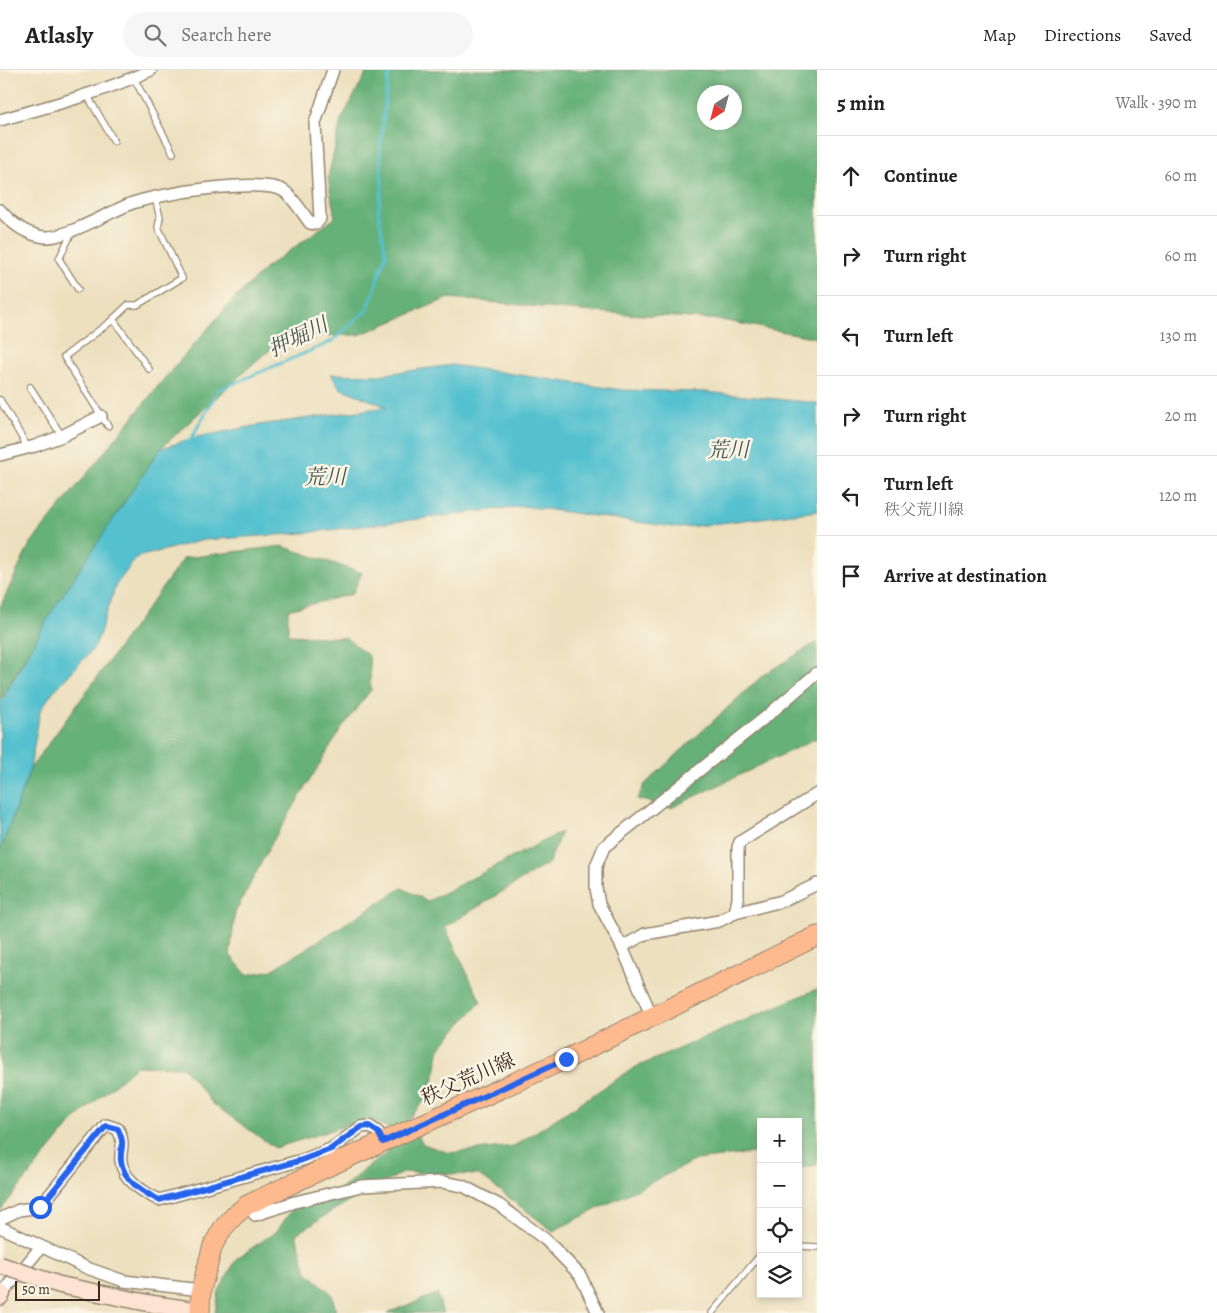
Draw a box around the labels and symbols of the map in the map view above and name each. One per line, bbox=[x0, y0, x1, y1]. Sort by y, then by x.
north arrow bbox=[697, 85, 742, 130]
water label: 押堀川 bbox=[264, 310, 334, 363]
water label: 荒川 bbox=[707, 436, 751, 464]
water label: 荒川 bbox=[304, 463, 348, 491]
street label: 秩父荒川線 bbox=[417, 1046, 519, 1112]
route end bbox=[555, 1048, 578, 1071]
route start bbox=[29, 1196, 52, 1219]
scale bar bbox=[15, 1278, 100, 1301]

